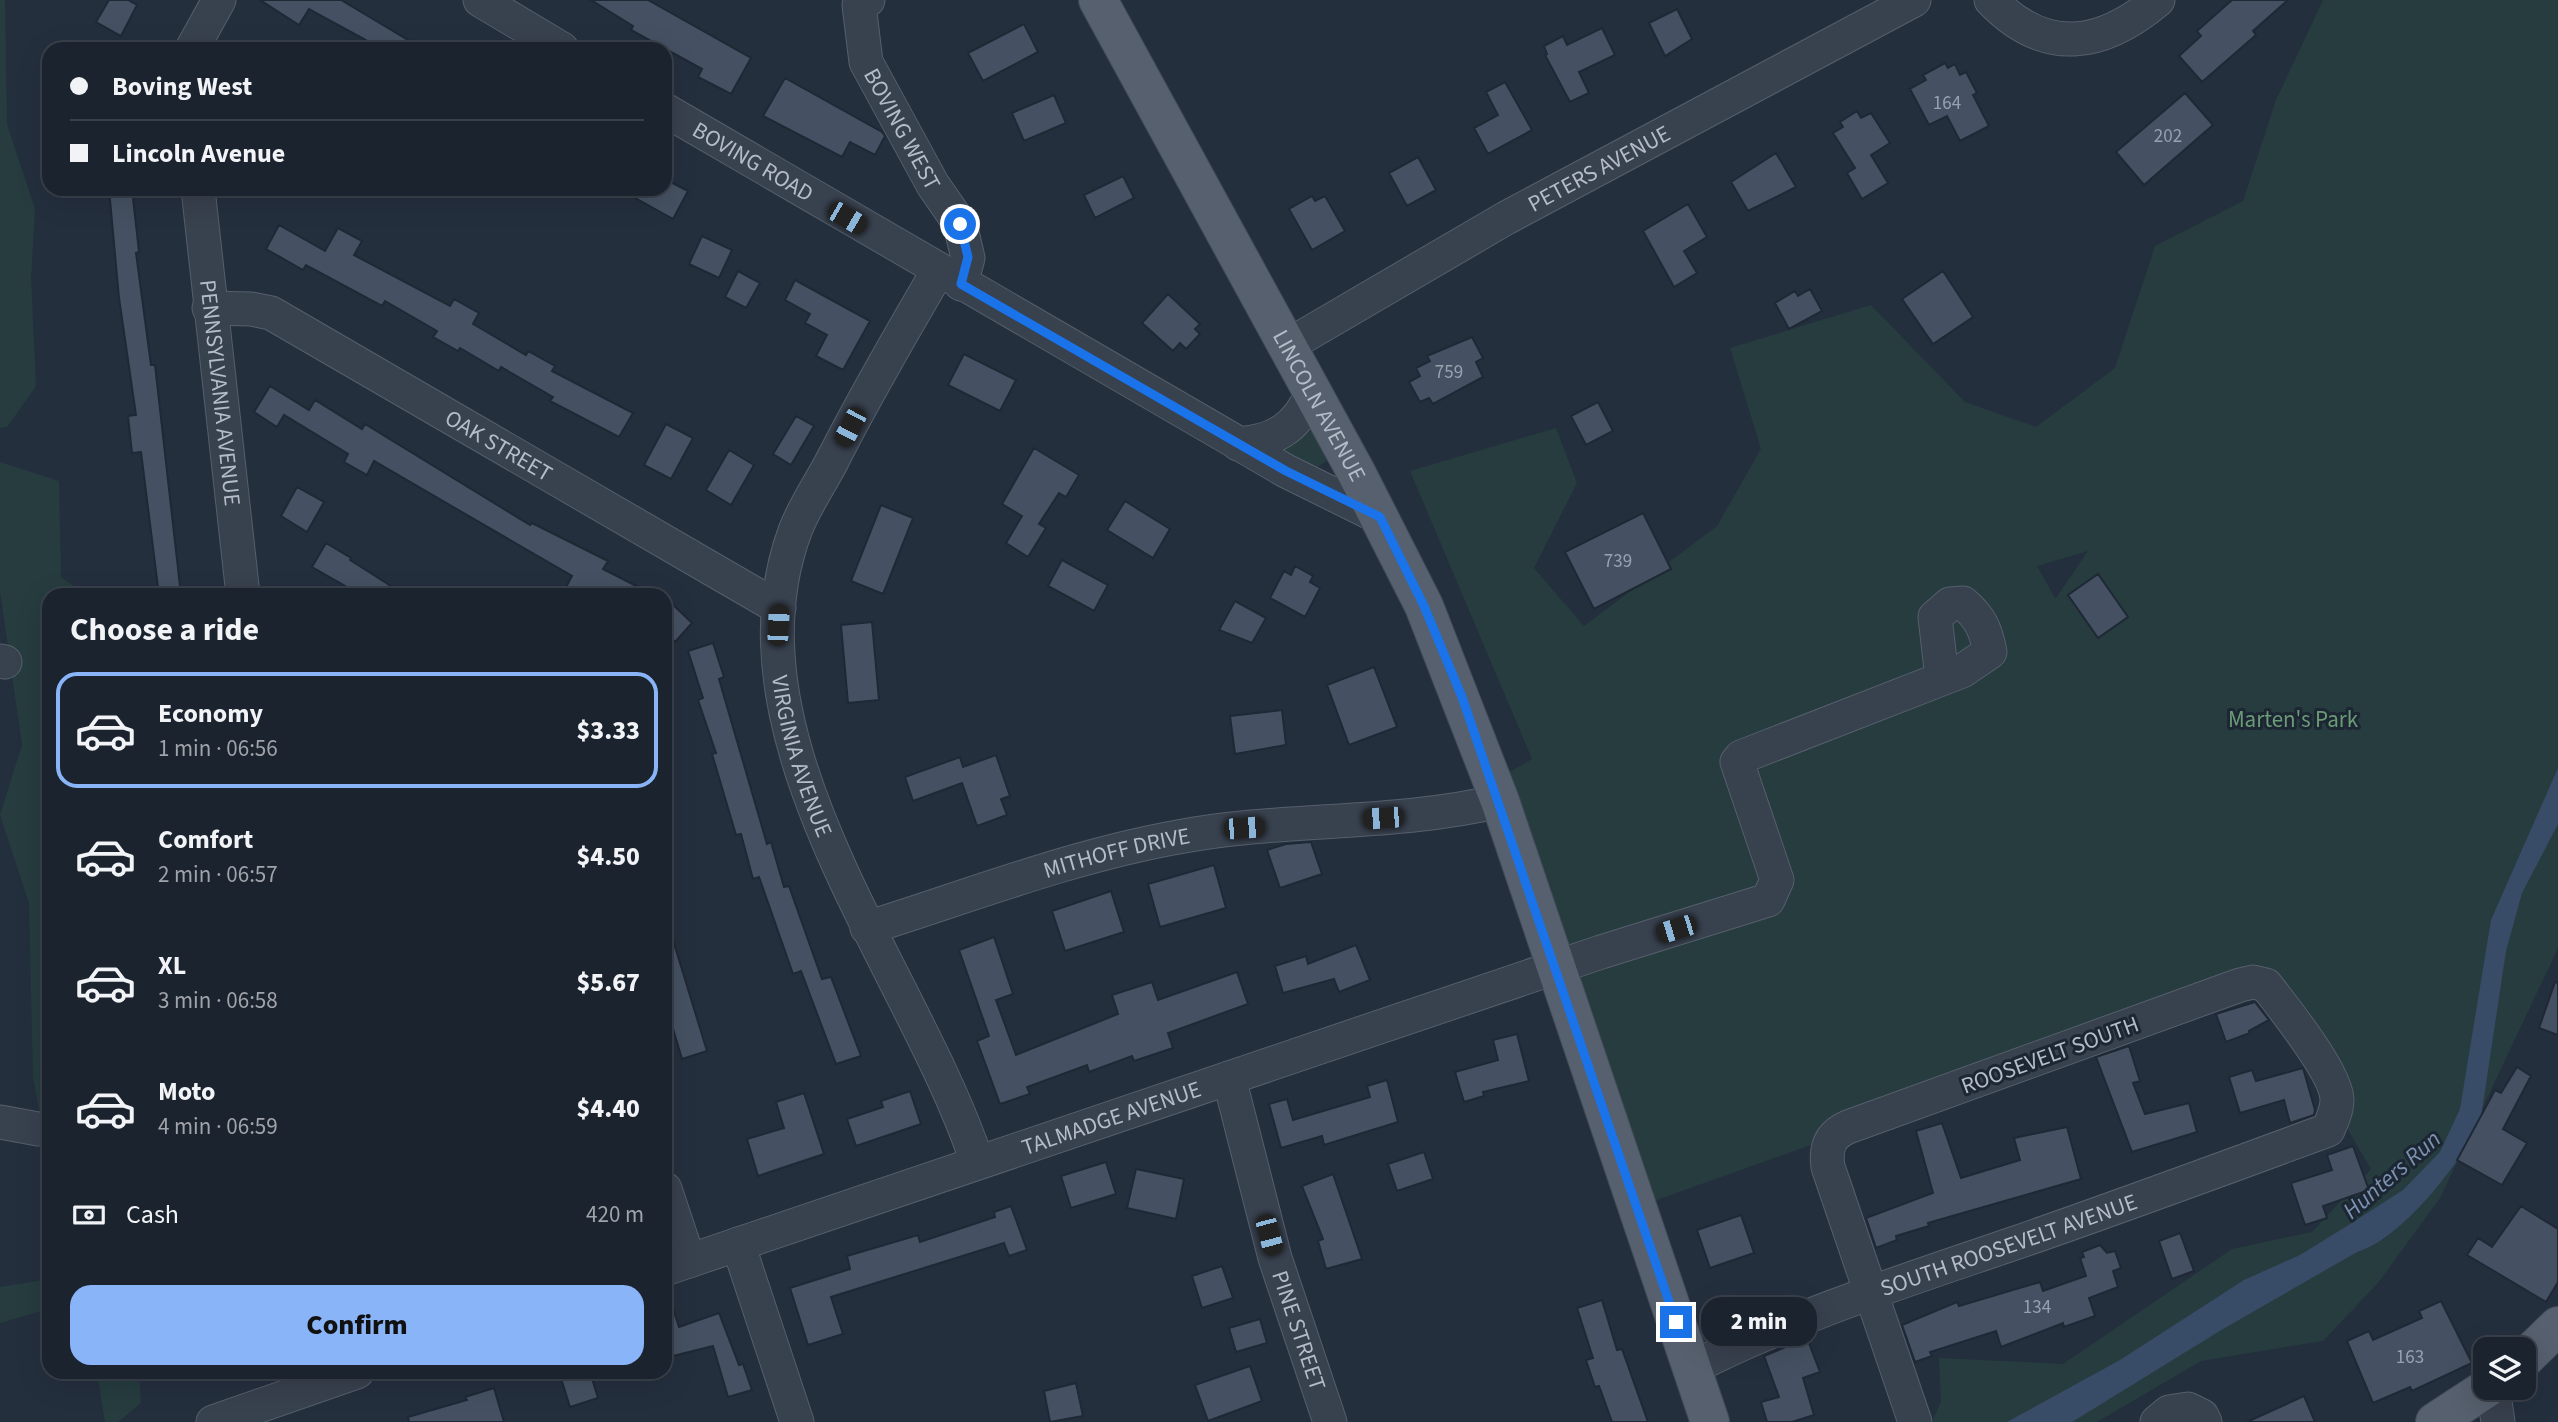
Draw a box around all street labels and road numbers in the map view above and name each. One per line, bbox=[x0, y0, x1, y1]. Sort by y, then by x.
street label: BOVING WEST bbox=[856, 62, 949, 196]
street label: BOVING ROAD bbox=[687, 113, 820, 209]
street label: PETERS AVENUE bbox=[1522, 117, 1676, 220]
street label: PENNSYLVANIA AVENUE bbox=[192, 278, 250, 508]
street label: LINCOLN AVENUE bbox=[1265, 323, 1375, 487]
street label: OAK STREET bbox=[439, 401, 559, 490]
street label: VIRGINIA AVENUE bbox=[763, 673, 841, 842]
street label: MITHOFF DRIVE bbox=[1039, 819, 1192, 886]
street label: ROOSEVELT SOUTH bbox=[1956, 1008, 2144, 1102]
street label: TALMADGE AVENUE bbox=[1017, 1072, 1205, 1164]
street label: SOUTH ROOSEVELT AVENUE bbox=[1876, 1185, 2142, 1305]
street label: PINE STREET bbox=[1264, 1266, 1335, 1395]

